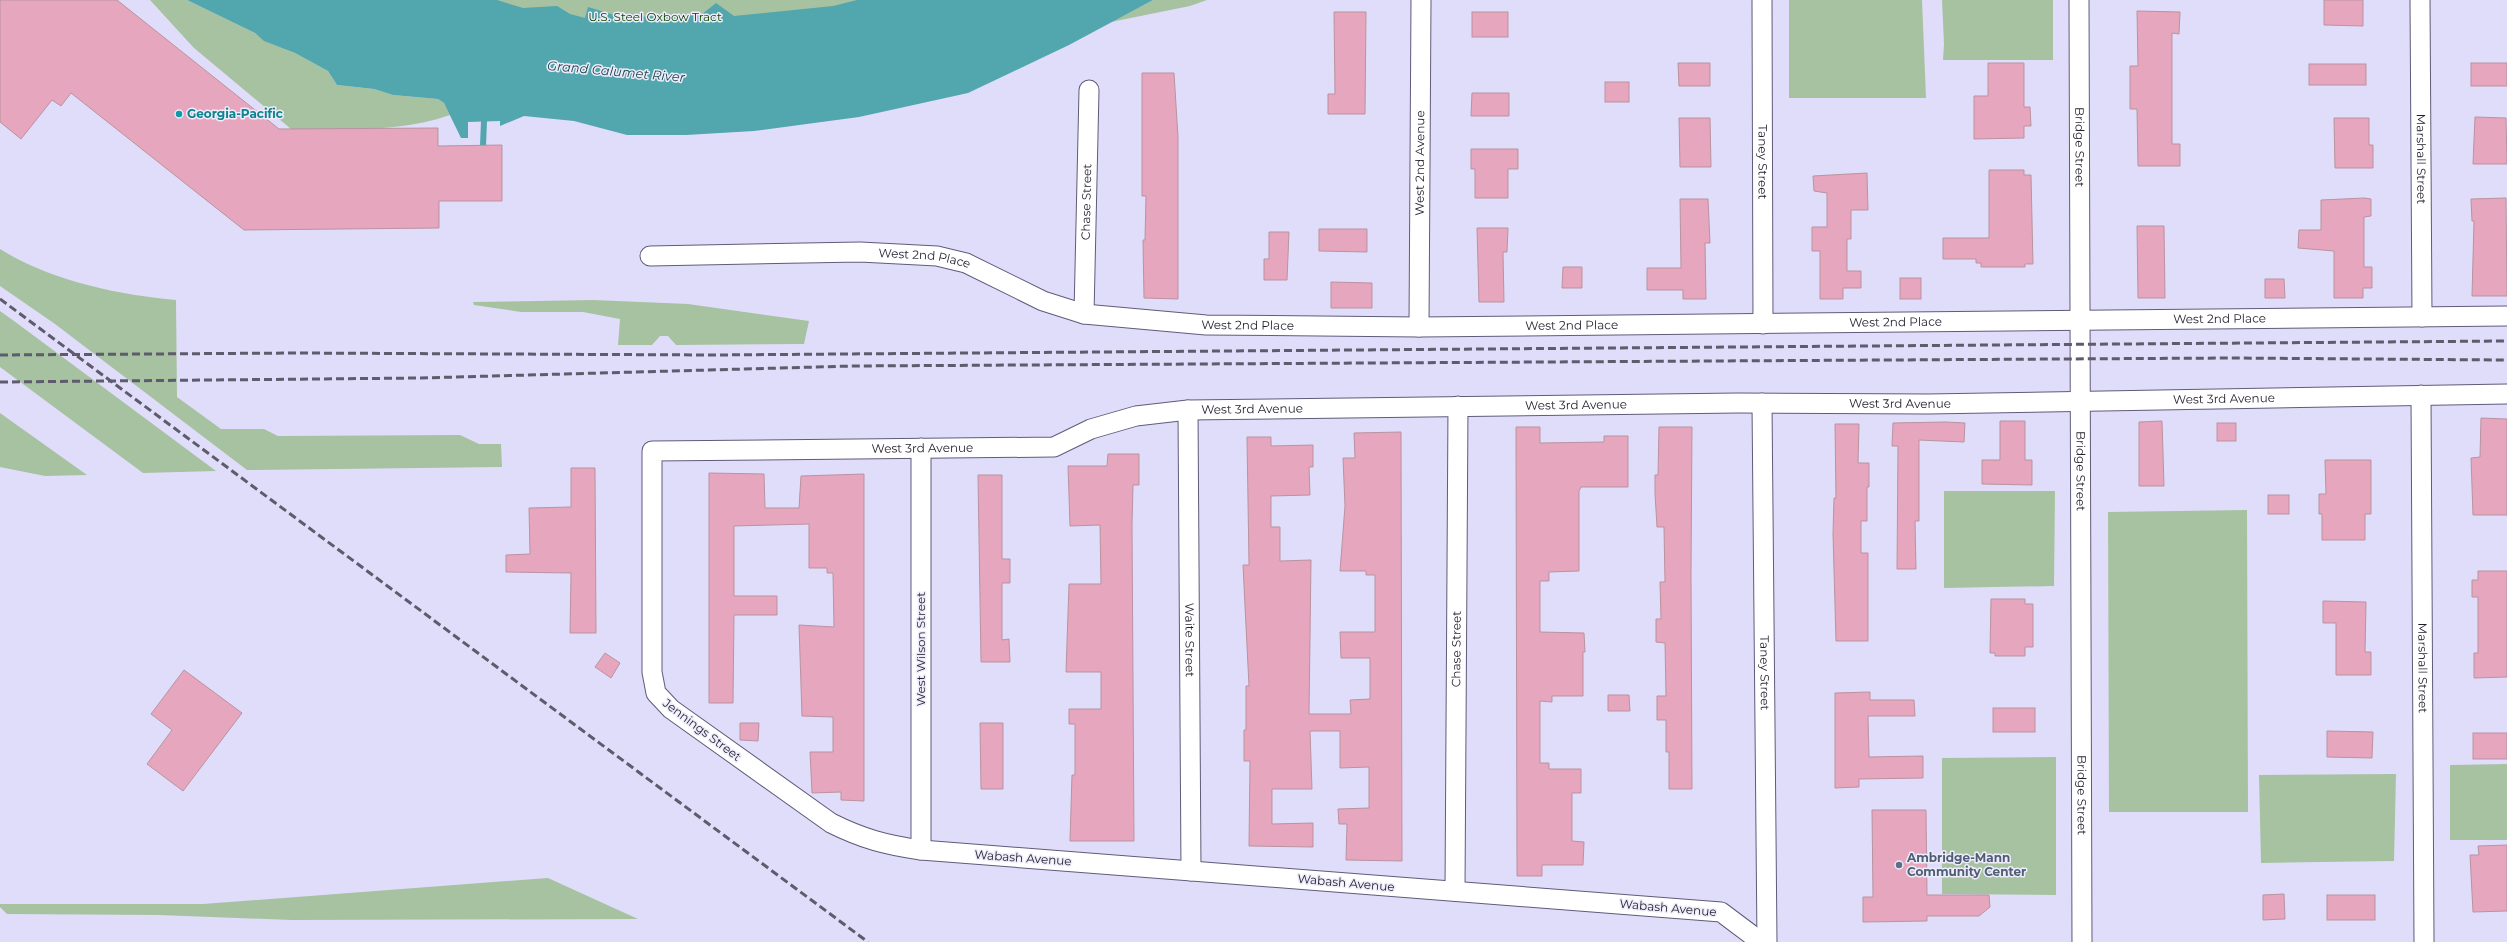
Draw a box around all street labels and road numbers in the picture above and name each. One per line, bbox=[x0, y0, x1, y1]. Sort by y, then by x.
street label: Bridge Street bbox=[2072, 107, 2088, 187]
street label: West 2nd Avenue bbox=[1412, 110, 1427, 216]
street label: Marshall Street bbox=[2414, 114, 2429, 204]
street label: Taney Street bbox=[1755, 125, 1771, 200]
street label: Chase Street bbox=[1078, 164, 1094, 240]
street label: West 2nd Place bbox=[878, 245, 974, 271]
street label: West 2nd Place bbox=[2173, 310, 2266, 326]
street label: West 2nd Place bbox=[1849, 314, 1942, 330]
street label: West 2nd Place bbox=[1201, 317, 1294, 333]
street label: West 2nd Place bbox=[1525, 317, 1618, 333]
street label: West 3rd Avenue bbox=[2173, 390, 2275, 407]
street label: West 3rd Avenue bbox=[1525, 396, 1627, 413]
street label: West 3rd Avenue bbox=[1849, 396, 1951, 411]
street label: West 3rd Avenue bbox=[1201, 401, 1303, 417]
street label: Bridge Street bbox=[2073, 431, 2089, 511]
street label: West 3rd Avenue bbox=[871, 440, 973, 456]
street label: West Wilson Street bbox=[913, 592, 928, 706]
street label: Waite Street bbox=[1182, 603, 1198, 677]
street label: Chase Street bbox=[1448, 611, 1464, 687]
street label: Marshall Street bbox=[2415, 623, 2431, 713]
street label: Taney Street bbox=[1757, 635, 1773, 711]
street label: Jennings Street bbox=[659, 695, 745, 764]
street label: Bridge Street bbox=[2074, 755, 2090, 835]
street label: Wabash Avenue bbox=[974, 847, 1072, 868]
street label: Wabash Avenue bbox=[1297, 871, 1395, 894]
street label: Wabash Avenue bbox=[1619, 896, 1717, 919]

